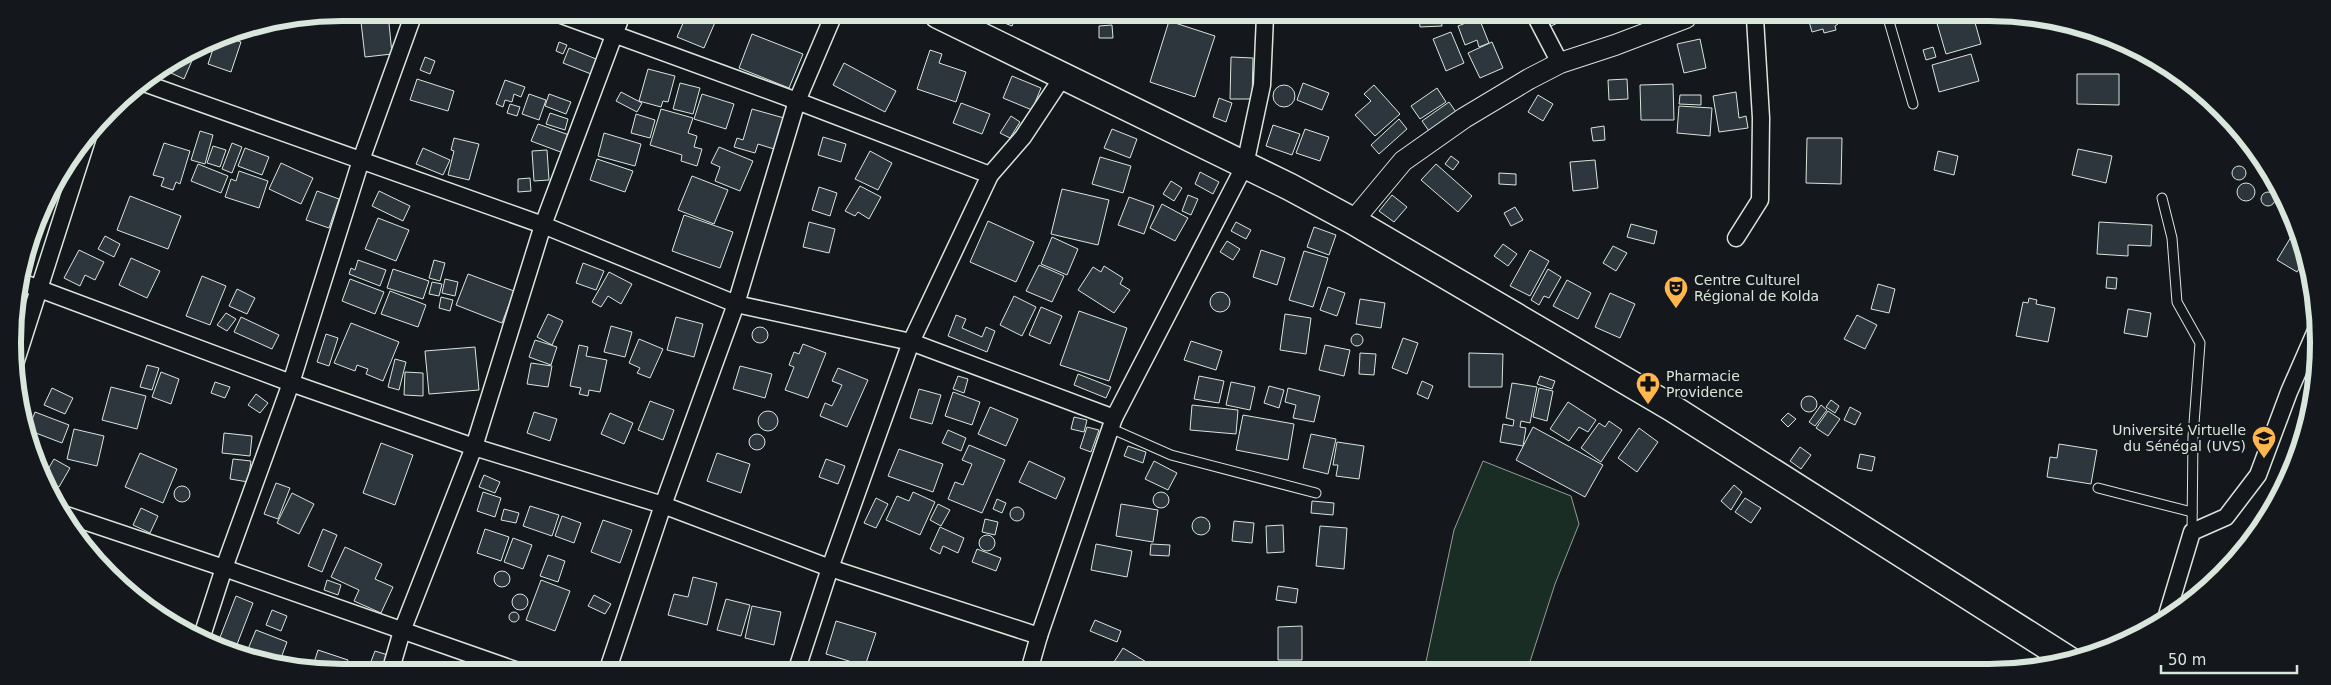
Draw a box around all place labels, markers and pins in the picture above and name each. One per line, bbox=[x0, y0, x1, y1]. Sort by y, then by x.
place label: Centre Culturel Régional de Kolda bbox=[1694, 272, 1819, 304]
theatre icon: Centre Culturel Régional de Kolda bbox=[1663, 275, 1689, 309]
place label: Pharmacie Providence bbox=[1666, 368, 1743, 400]
pharmacy icon: Pharmacie Providence bbox=[1635, 371, 1661, 405]
place label: Université Virtuelle du Sénégal (UVS) bbox=[2112, 422, 2246, 454]
school or university icon: Université Virtuelle du Sénégal (UVS) bbox=[2251, 425, 2277, 459]

